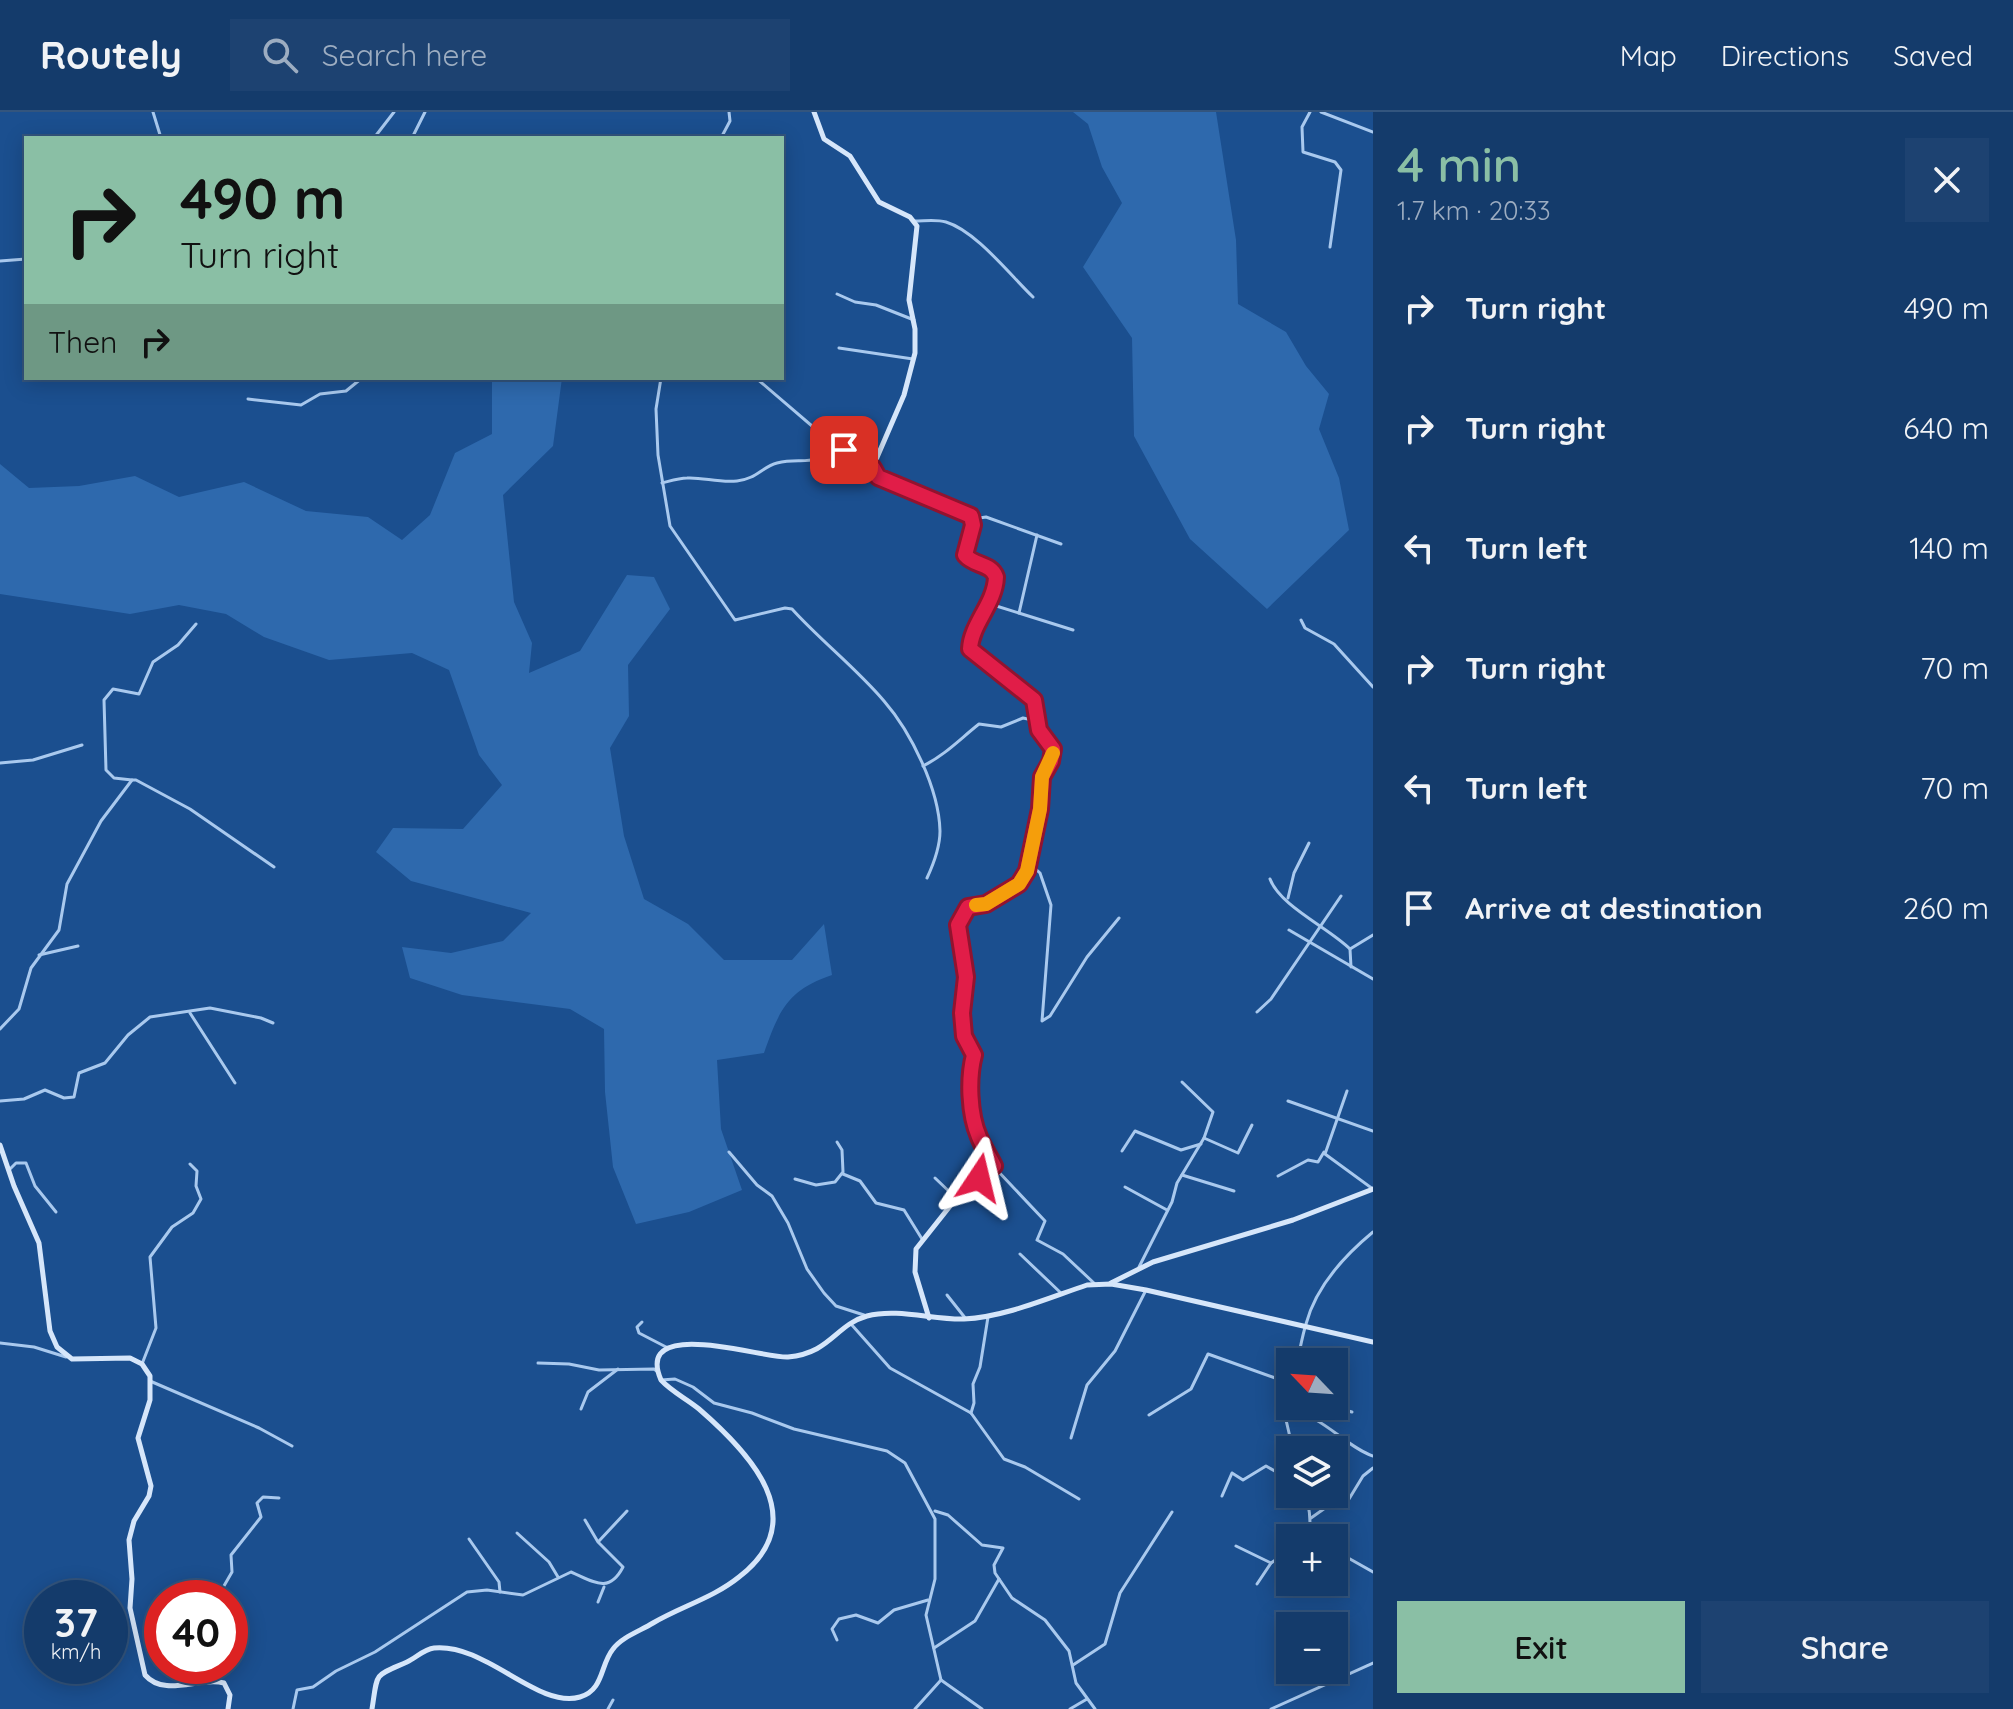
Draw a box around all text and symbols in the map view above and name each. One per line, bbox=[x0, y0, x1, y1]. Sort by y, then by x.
search box bbox=[230, 19, 790, 91]
text: Routely bbox=[40, 31, 182, 79]
icon: search bbox=[258, 33, 302, 77]
text: Search here bbox=[322, 36, 487, 74]
text: Map bbox=[1620, 38, 1677, 73]
text: Directions bbox=[1721, 38, 1849, 73]
text: Saved bbox=[1893, 38, 1973, 73]
text: 4 min bbox=[1397, 134, 1521, 194]
button: close bbox=[1905, 138, 1989, 222]
text: 490 m bbox=[180, 163, 345, 233]
icon: right bbox=[48, 168, 152, 272]
text: 1.7 km · 20:33 bbox=[1397, 194, 1551, 227]
text: Turn right bbox=[180, 232, 339, 277]
icon: right bbox=[1397, 286, 1441, 330]
text: Turn right bbox=[1465, 289, 1606, 327]
text: 490 m bbox=[1904, 289, 1989, 327]
icon: right bbox=[133, 320, 177, 364]
text: Then bbox=[48, 323, 117, 361]
icon: right bbox=[1397, 406, 1441, 450]
text: Turn right bbox=[1465, 409, 1606, 447]
text: 640 m bbox=[1903, 409, 1989, 447]
pin bbox=[810, 416, 878, 484]
icon: arrive bbox=[822, 428, 866, 472]
icon: left bbox=[1397, 526, 1441, 570]
text: Turn left bbox=[1465, 529, 1588, 567]
text: 140 m bbox=[1909, 529, 1989, 567]
icon: right bbox=[1397, 646, 1441, 690]
text: Turn right bbox=[1465, 649, 1606, 687]
text: 70 m bbox=[1920, 649, 1989, 687]
icon: left bbox=[1397, 766, 1441, 810]
text: Turn left bbox=[1465, 769, 1588, 807]
text: 70 m bbox=[1920, 769, 1989, 807]
icon: arrive bbox=[1397, 886, 1441, 930]
text: Arrive at destination bbox=[1465, 889, 1763, 927]
text: 260 m bbox=[1903, 889, 1989, 927]
position arrow bbox=[937, 1136, 1021, 1220]
north arrow bbox=[1276, 1348, 1348, 1420]
map controls bbox=[1276, 1348, 1348, 1684]
button: layers bbox=[1276, 1436, 1348, 1508]
button: + bbox=[1276, 1524, 1348, 1596]
speed limit sign: 40 bbox=[144, 1580, 248, 1684]
text: 37 bbox=[54, 1597, 98, 1647]
button: Exit bbox=[1397, 1601, 1685, 1693]
button: Share bbox=[1701, 1601, 1989, 1693]
button: − bbox=[1276, 1612, 1348, 1684]
text: km/h bbox=[51, 1639, 101, 1664]

